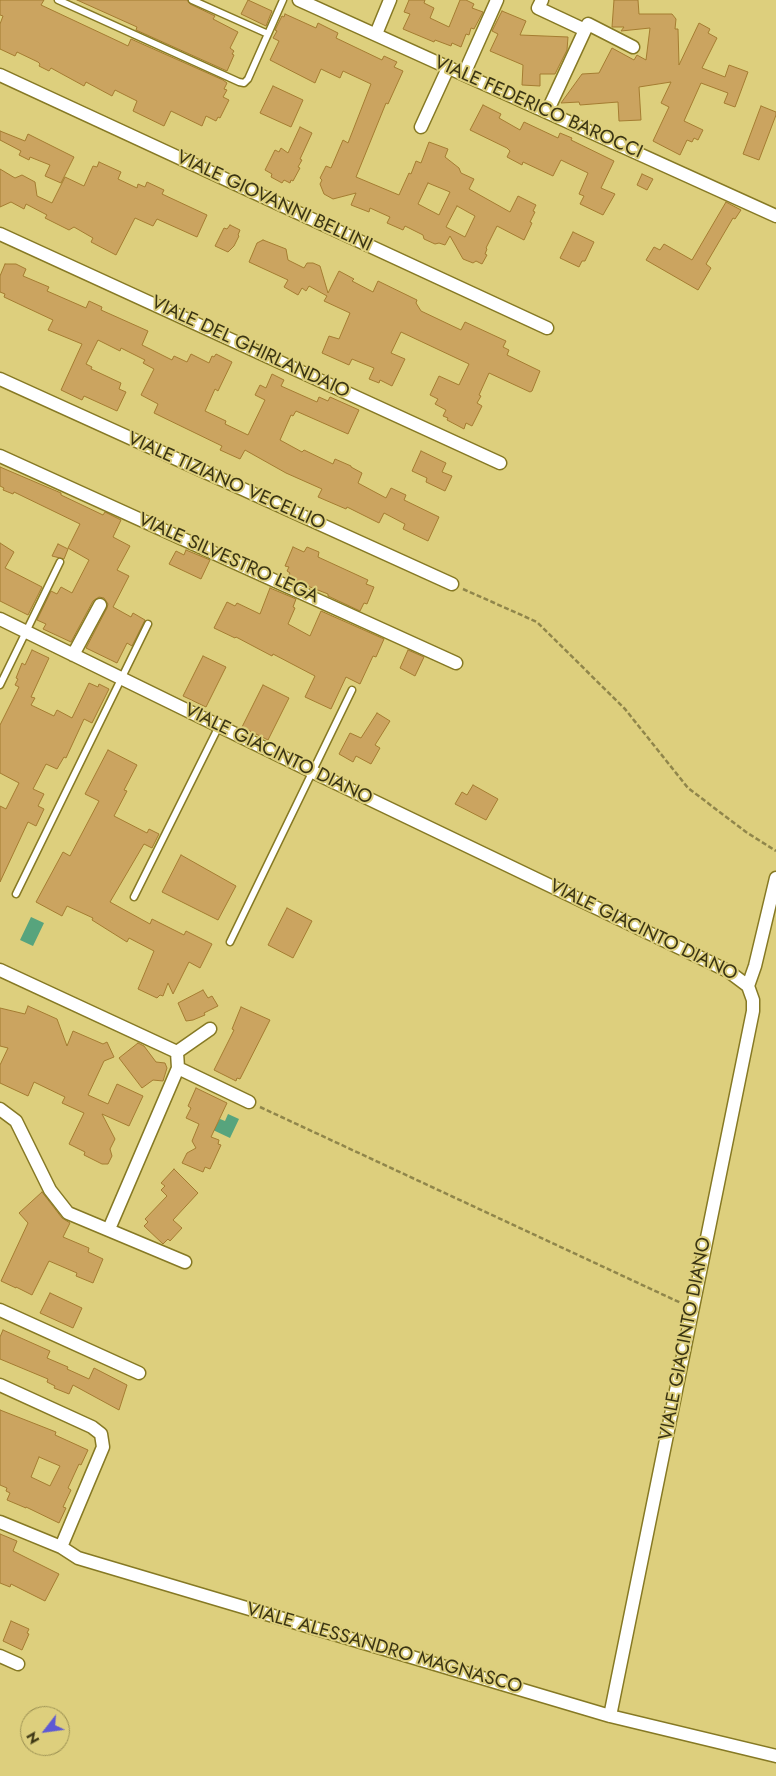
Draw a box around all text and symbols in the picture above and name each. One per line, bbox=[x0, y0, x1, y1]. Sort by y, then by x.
street label: VIALE FEDERICO BAROCCI bbox=[430, 52, 646, 164]
street label: VIALE GIOVANNI BELLINI bbox=[172, 147, 376, 257]
street label: VIALE DEL GHIRLANDAIO bbox=[147, 292, 353, 404]
street label: VIALE TIZIANO VECELLIO bbox=[124, 428, 328, 536]
street label: VIALE SILVESTRO LEGA bbox=[134, 509, 322, 609]
street label: VIALE GIACINTO DIANO bbox=[180, 699, 376, 811]
street label: VIALE GIACINTO DIANO bbox=[545, 875, 741, 987]
street label: VIALE GIACINTO DIANO bbox=[655, 1235, 717, 1443]
street label: VIALE ALESSANDRO MAGNASCO bbox=[243, 1599, 525, 1699]
north arrow bbox=[20, 1706, 70, 1756]
text: N bbox=[21, 1728, 44, 1748]

